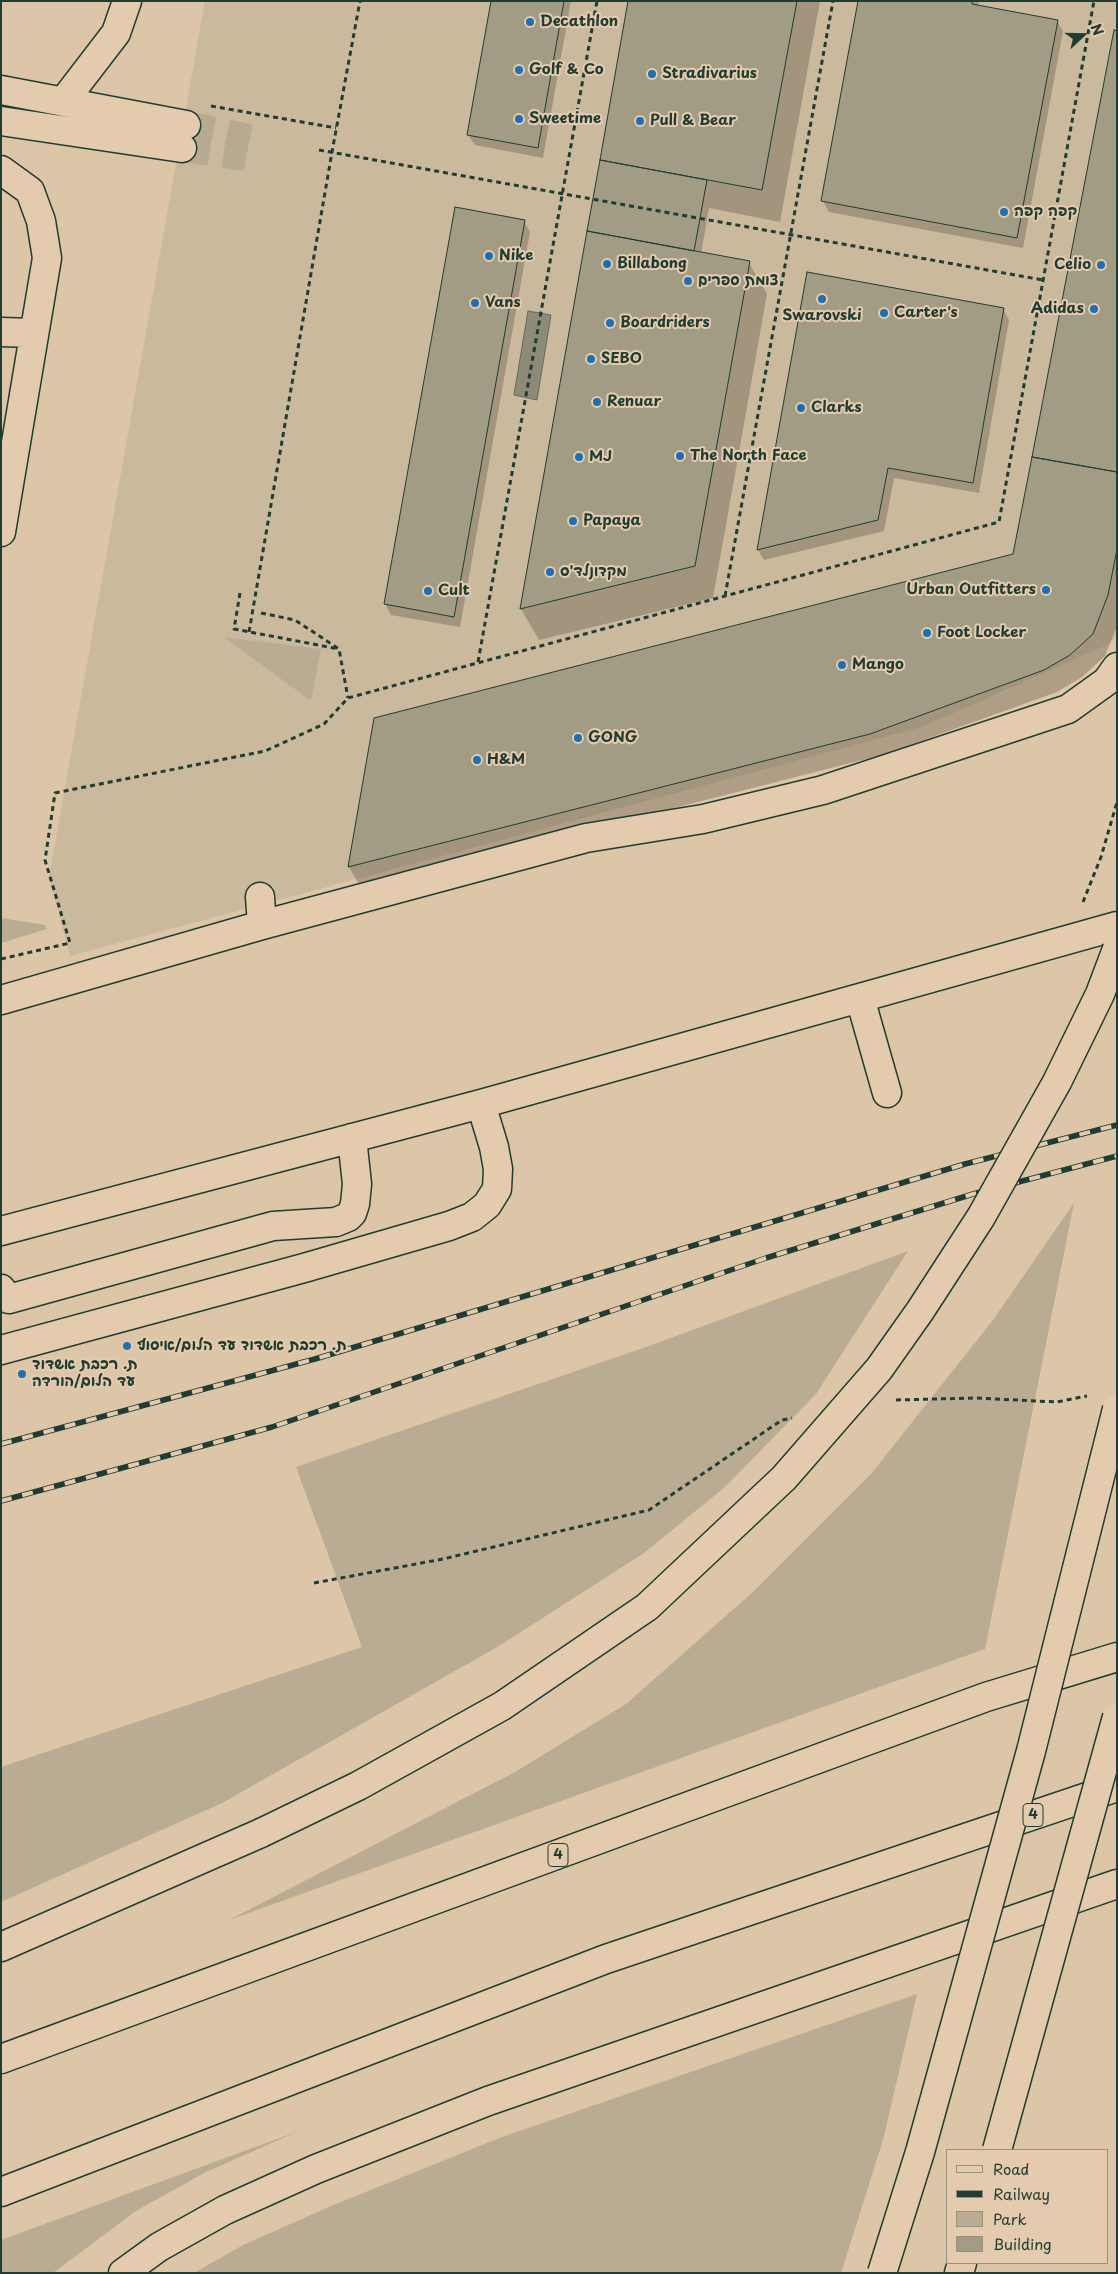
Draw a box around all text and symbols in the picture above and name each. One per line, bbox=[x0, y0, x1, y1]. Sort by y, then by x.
north arrow bbox=[1058, 10, 1108, 60]
place label: Decathlon bbox=[540, 13, 618, 31]
marker: Decathlon bbox=[524, 16, 536, 28]
text: N bbox=[1086, 21, 1109, 38]
place label: Golf & Co bbox=[529, 61, 604, 79]
marker: Golf & Co bbox=[513, 64, 525, 76]
place label: Stradivarius bbox=[662, 65, 757, 83]
marker: Stradivarius bbox=[646, 68, 658, 80]
place label: Sweetime bbox=[529, 110, 601, 128]
place label: Pull & Bear bbox=[650, 112, 736, 130]
marker: Sweetime bbox=[513, 113, 525, 125]
marker: Pull & Bear bbox=[634, 115, 646, 127]
place label: קפה קפה bbox=[1014, 203, 1077, 221]
marker: קפה קפה bbox=[998, 206, 1010, 218]
place label: Nike bbox=[499, 247, 533, 265]
marker: Nike bbox=[483, 250, 495, 262]
place label: Billabong bbox=[617, 255, 687, 273]
place label: Celio bbox=[1054, 256, 1091, 274]
marker: Billabong bbox=[601, 258, 613, 270]
marker: Celio bbox=[1095, 259, 1107, 271]
place label: צומת ספרים bbox=[698, 272, 778, 290]
marker: צומת ספרים bbox=[682, 275, 694, 287]
marker: Swarovski bbox=[816, 293, 828, 305]
place label: Vans bbox=[485, 294, 521, 312]
marker: Vans bbox=[469, 297, 481, 309]
place label: Adidas bbox=[1031, 300, 1084, 318]
marker: Adidas bbox=[1088, 303, 1100, 315]
place label: Carter's bbox=[894, 304, 958, 322]
place label: Swarovski bbox=[782, 307, 862, 325]
marker: Carter's bbox=[878, 307, 890, 319]
place label: Boardriders bbox=[620, 314, 710, 332]
marker: Boardriders bbox=[604, 317, 616, 329]
place label: SEBO bbox=[601, 350, 642, 368]
marker: SEBO bbox=[585, 353, 597, 365]
place label: Renuar bbox=[607, 393, 661, 411]
marker: Renuar bbox=[591, 396, 603, 408]
place label: Clarks bbox=[811, 399, 862, 417]
marker: Clarks bbox=[795, 402, 807, 414]
place label: The North Face bbox=[690, 447, 807, 465]
place label: MJ bbox=[589, 448, 612, 466]
marker: The North Face bbox=[674, 450, 686, 462]
marker: MJ bbox=[573, 451, 585, 463]
place label: Papaya bbox=[583, 512, 641, 530]
marker: Papaya bbox=[567, 515, 579, 527]
place label: מקדונלד'ס bbox=[560, 563, 627, 581]
marker: מקדונלד'ס bbox=[544, 566, 556, 578]
place label: Urban Outfitters bbox=[906, 581, 1036, 599]
place label: Cult bbox=[438, 582, 470, 600]
marker: Urban Outfitters bbox=[1040, 584, 1052, 596]
marker: Cult bbox=[422, 585, 434, 597]
place label: Foot Locker bbox=[937, 624, 1026, 642]
marker: Foot Locker bbox=[921, 627, 933, 639]
place label: Mango bbox=[852, 656, 904, 674]
marker: Mango bbox=[836, 659, 848, 671]
place label: GONG bbox=[588, 729, 638, 747]
marker: GONG bbox=[572, 732, 584, 744]
place label: H&M bbox=[487, 751, 525, 769]
marker: H&M bbox=[471, 754, 483, 766]
place label: ת. רכבת אשדוד עד הלום/איסוף bbox=[137, 1337, 347, 1355]
marker: ת. רכבת אשדוד עד הלום/איסוף bbox=[121, 1340, 133, 1352]
place label: ת. רכבת אשדוד עד הלום/הורדה bbox=[32, 1356, 138, 1391]
marker: ת. רכבת אשדוד עד הלום/הורדה bbox=[16, 1368, 28, 1380]
road number: 4 bbox=[1023, 1804, 1043, 1826]
road number: 4 bbox=[548, 1844, 568, 1866]
legend bbox=[946, 2149, 1108, 2264]
text: Road bbox=[993, 2157, 1029, 2180]
text: Railway bbox=[993, 2182, 1050, 2205]
text: Park bbox=[993, 2207, 1027, 2230]
text: Building bbox=[993, 2232, 1052, 2255]

